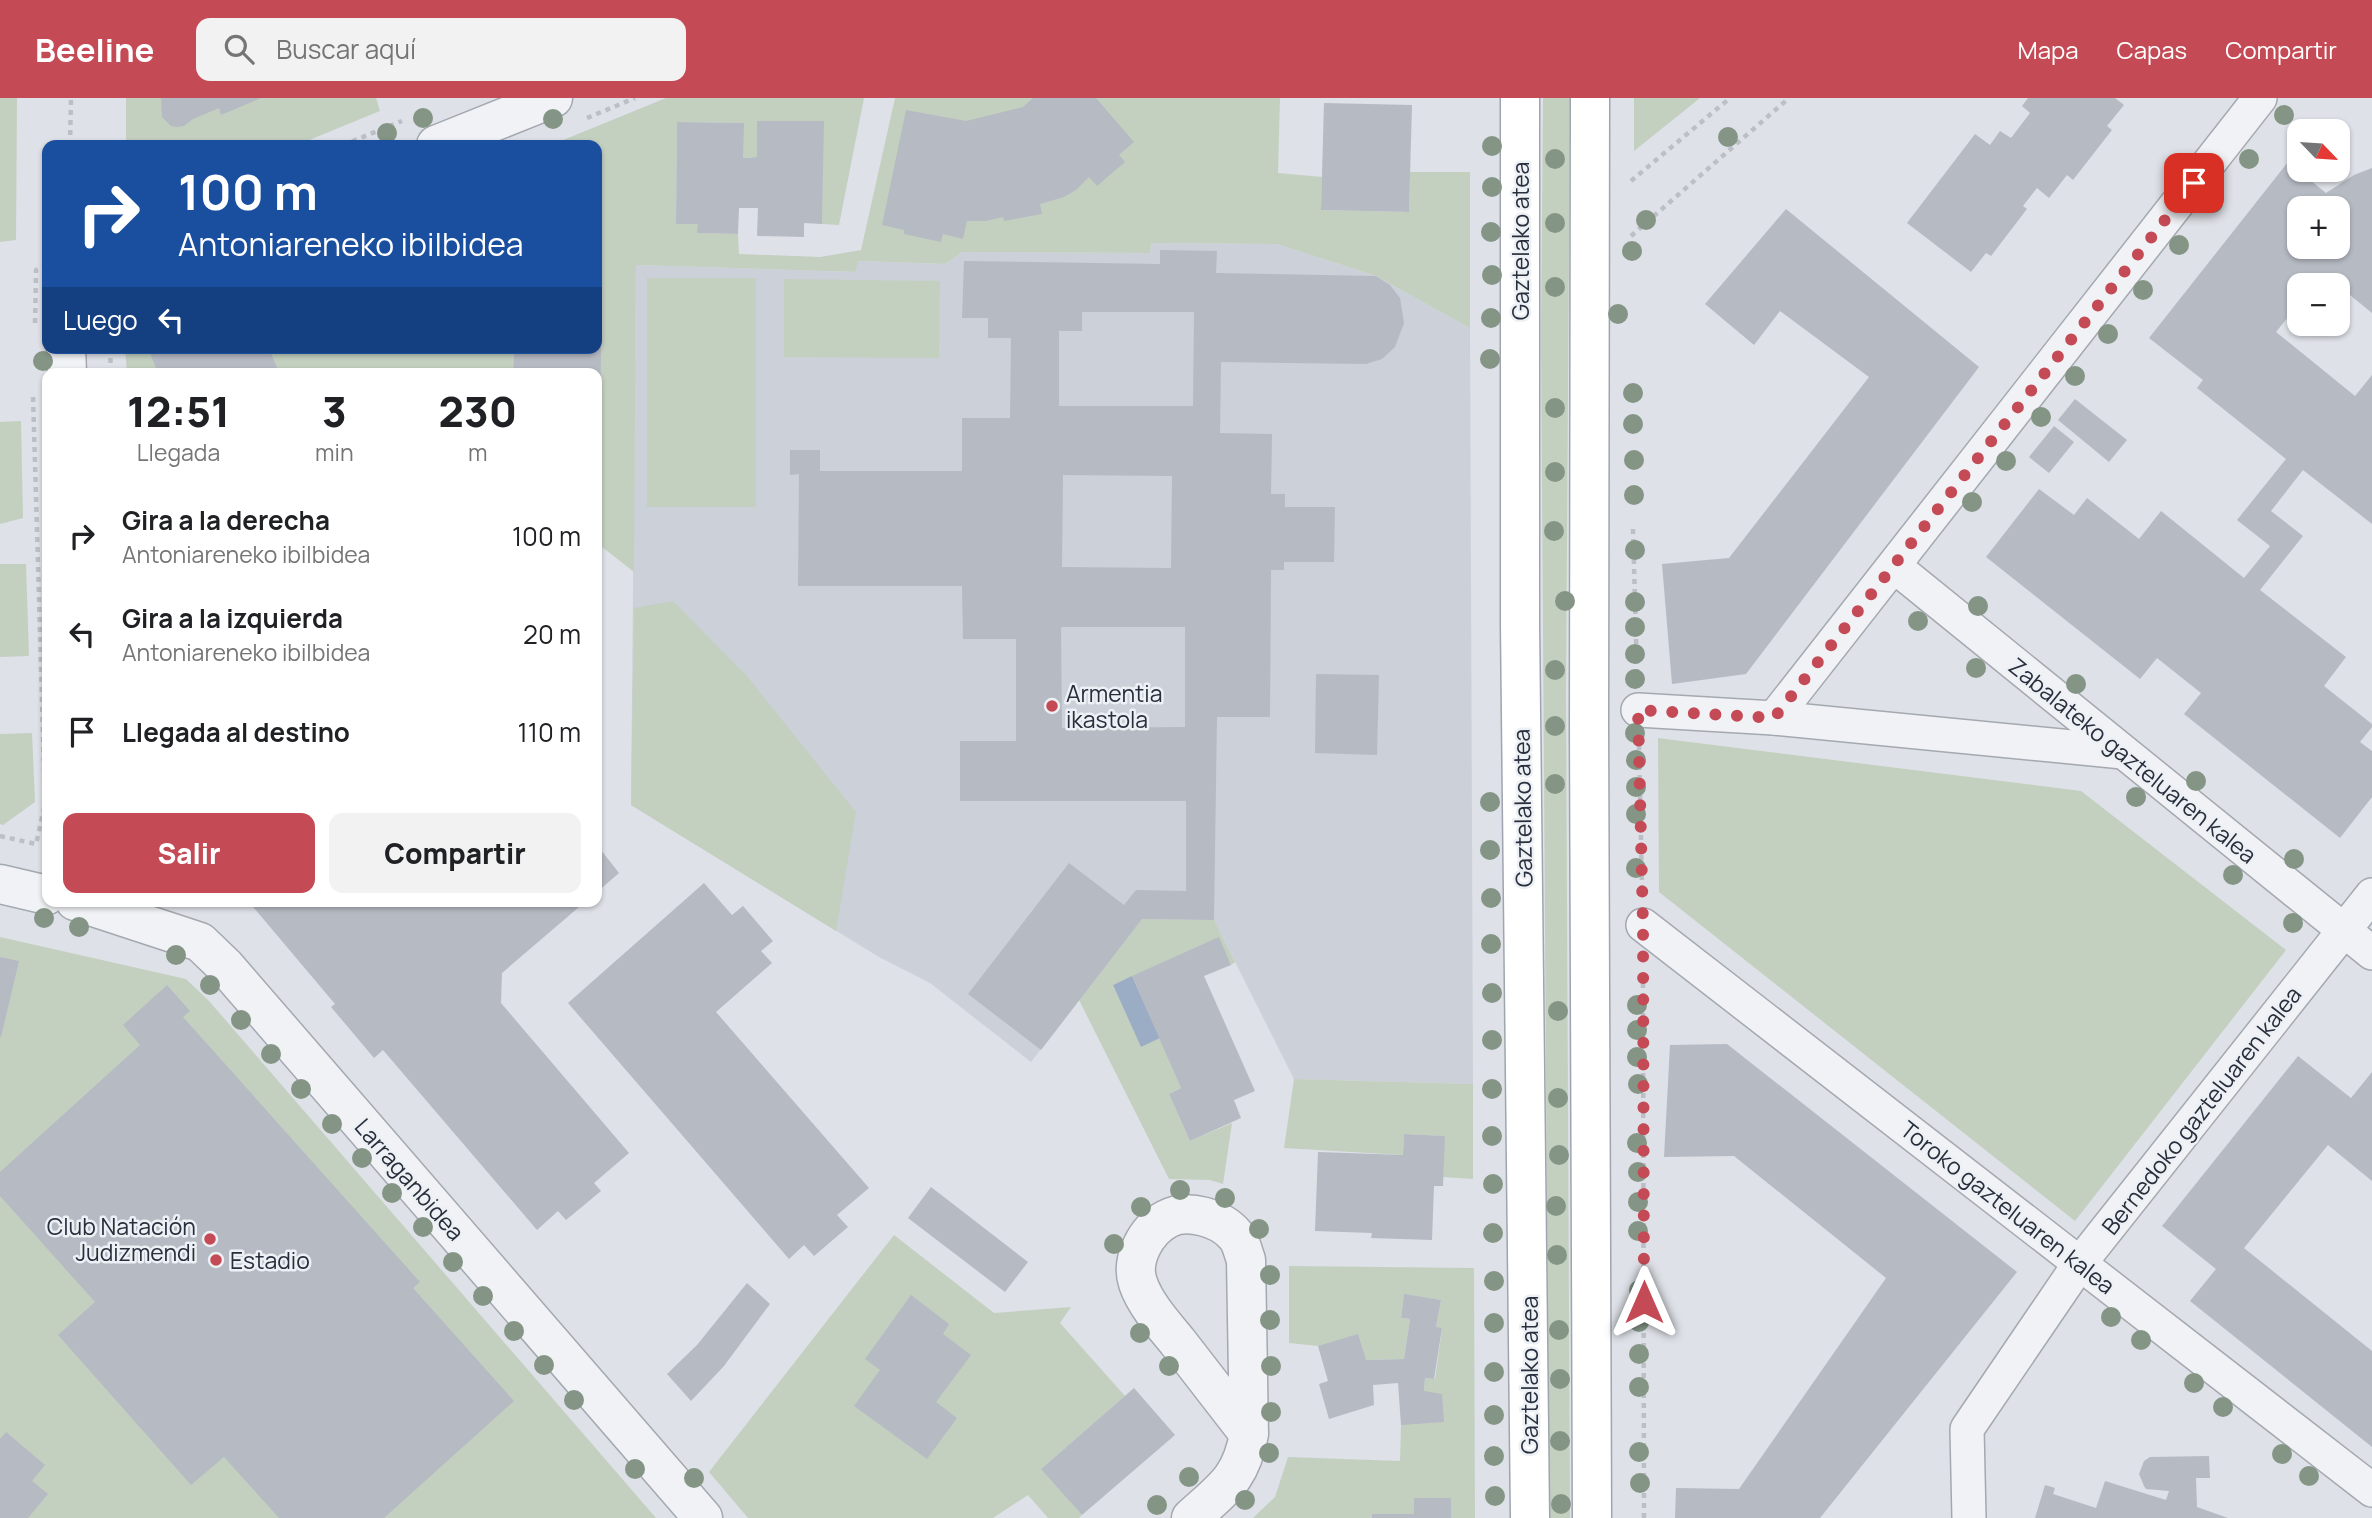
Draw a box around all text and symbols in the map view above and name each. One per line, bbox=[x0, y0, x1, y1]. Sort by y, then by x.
search box bbox=[196, 18, 686, 81]
text: Beeline bbox=[35, 27, 154, 72]
icon: search bbox=[220, 30, 258, 68]
text: Buscar aquí bbox=[276, 31, 416, 67]
text: Mapa bbox=[2018, 33, 2079, 66]
text: Capas bbox=[2117, 33, 2187, 66]
text: Compartir bbox=[2225, 33, 2337, 66]
north arrow bbox=[2287, 119, 2350, 182]
map controls bbox=[2287, 119, 2350, 336]
pin bbox=[2164, 153, 2224, 213]
text: 100 m bbox=[178, 158, 318, 225]
street label: Gaztelako atea bbox=[1504, 162, 1536, 320]
icon: arrive bbox=[2175, 164, 2213, 202]
icon: right bbox=[63, 168, 154, 259]
button: + bbox=[2287, 196, 2350, 259]
text: Antoniareneko ibilbidea bbox=[178, 222, 523, 266]
button: − bbox=[2287, 273, 2350, 336]
icon: left bbox=[152, 301, 190, 339]
text: Luego bbox=[63, 302, 138, 338]
text: 12:51 bbox=[127, 382, 230, 440]
text: 3 bbox=[322, 382, 347, 440]
text: 230 bbox=[439, 382, 517, 440]
text: Llegada bbox=[137, 436, 220, 468]
text: min bbox=[315, 436, 354, 468]
text: m bbox=[468, 436, 488, 468]
text: Gira a la derecha bbox=[122, 502, 330, 538]
icon: right bbox=[63, 517, 101, 555]
text: 100 m bbox=[512, 518, 581, 554]
text: Antoniareneko ibilbidea bbox=[122, 538, 370, 570]
text: Gira a la izquierda bbox=[122, 600, 343, 636]
icon: left bbox=[63, 615, 101, 653]
text: 20 m bbox=[523, 616, 581, 652]
text: Antoniareneko ibilbidea bbox=[122, 636, 370, 668]
street label: Zabalateko gazteluaren kalea bbox=[2002, 650, 2264, 870]
place label: Armentia ikastola bbox=[1066, 677, 1162, 735]
marker: Armentia ikastola bbox=[1044, 698, 1060, 714]
icon: arrive bbox=[63, 713, 101, 751]
text: Llegada al destino bbox=[122, 714, 350, 750]
text: 110 m bbox=[518, 714, 581, 750]
street label: Gaztelako atea bbox=[1505, 729, 1539, 887]
button: Salir bbox=[63, 813, 315, 893]
button: Compartir bbox=[329, 813, 581, 893]
street label: Bernedoko gazteluaren kalea bbox=[2094, 979, 2308, 1241]
street label: Larraganbidea bbox=[348, 1111, 472, 1247]
street label: Toroko gazteluaren kalea bbox=[1894, 1113, 2122, 1301]
place label: Club Natación Judizmendi bbox=[47, 1210, 196, 1268]
marker: Club Natación Judizmendi bbox=[202, 1231, 218, 1247]
place label: Estadio bbox=[230, 1244, 310, 1276]
marker: Estadio bbox=[208, 1252, 224, 1268]
position arrow bbox=[1607, 1265, 1681, 1339]
street label: Gaztelako atea bbox=[1513, 1296, 1545, 1454]

